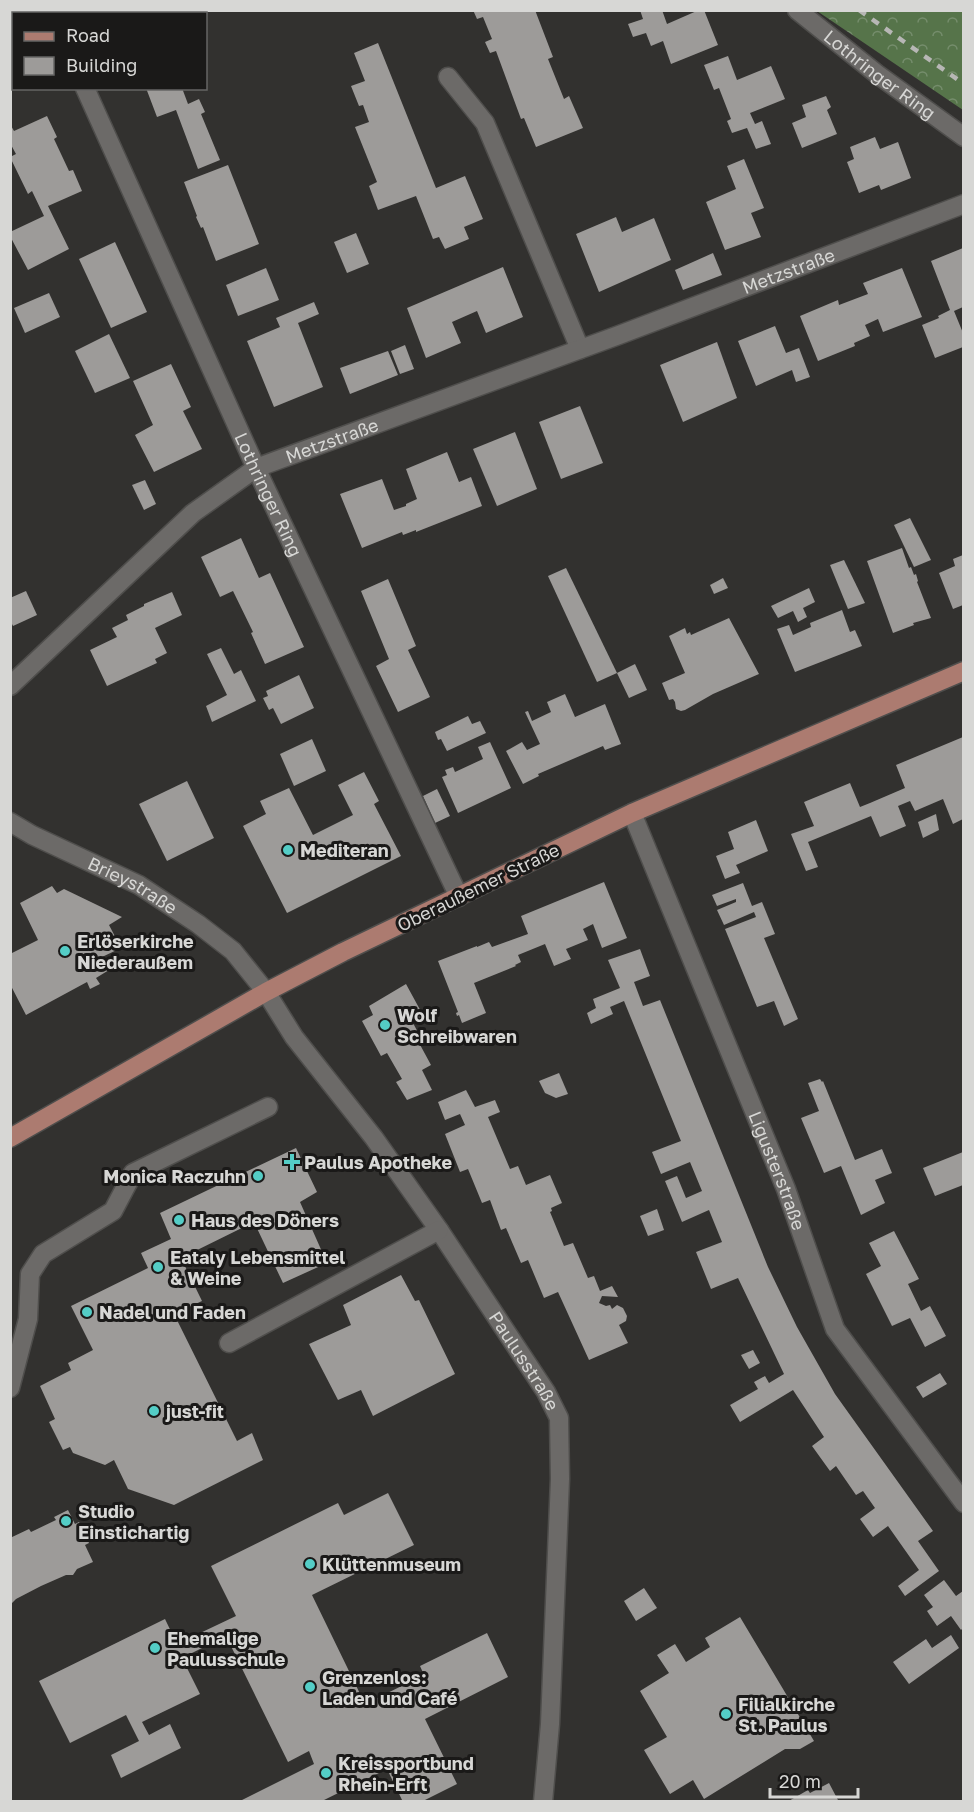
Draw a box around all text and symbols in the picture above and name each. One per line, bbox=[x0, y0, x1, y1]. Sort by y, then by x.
legend bbox=[12, 12, 207, 90]
text: Road bbox=[66, 24, 110, 46]
street label: Lothringer Ring bbox=[820, 25, 940, 124]
text: Building bbox=[66, 54, 137, 76]
street label: Metzstraße bbox=[739, 243, 838, 298]
street label: Metzstraße bbox=[282, 413, 381, 467]
street label: Lothringer Ring bbox=[230, 429, 307, 560]
street label: Oberaußemer Straße bbox=[393, 838, 563, 936]
place label: Mediteran bbox=[300, 839, 389, 861]
marker: Mediteran bbox=[281, 843, 295, 857]
street label: Brieystraße bbox=[84, 852, 182, 918]
place label: Erlöserkirche Niederaußem bbox=[77, 930, 194, 973]
marker: Erlöserkirche Niederaußem bbox=[58, 944, 72, 958]
place label: Wolf Schreibwaren bbox=[397, 1004, 517, 1047]
marker: Wolf Schreibwaren bbox=[378, 1018, 392, 1032]
street label: Ligusterstraße bbox=[744, 1108, 810, 1233]
place label: Paulus Apotheke bbox=[304, 1151, 453, 1173]
marker: Paulus Apotheke bbox=[285, 1155, 299, 1169]
place label: Monica Raczuhn bbox=[103, 1165, 246, 1187]
marker: Monica Raczuhn bbox=[251, 1169, 265, 1183]
place label: Haus des Döners bbox=[191, 1209, 339, 1231]
marker: Haus des Döners bbox=[172, 1213, 186, 1227]
place label: Eataly Lebensmittel & Weine bbox=[170, 1246, 345, 1289]
marker: Eataly Lebensmittel & Weine bbox=[151, 1260, 165, 1274]
place label: Nadel und Faden bbox=[99, 1301, 246, 1323]
marker: Nadel und Faden bbox=[80, 1305, 94, 1319]
street label: Paulusstraße bbox=[485, 1307, 564, 1414]
place label: just-fit bbox=[165, 1400, 224, 1422]
marker: just-fit bbox=[147, 1404, 161, 1418]
place label: Studio Einstichartig bbox=[78, 1500, 189, 1543]
marker: Studio Einstichartig bbox=[59, 1514, 73, 1528]
place label: Klüttenmuseum bbox=[322, 1553, 461, 1575]
marker: Klüttenmuseum bbox=[303, 1557, 317, 1571]
place label: Ehemalige Paulusschule bbox=[167, 1627, 286, 1670]
marker: Ehemalige Paulusschule bbox=[148, 1641, 162, 1655]
place label: Grenzenlos: Laden und Café bbox=[322, 1666, 458, 1709]
marker: Grenzenlos: Laden und Café bbox=[303, 1680, 317, 1694]
place label: Filialkirche St. Paulus bbox=[738, 1693, 835, 1736]
marker: Filialkirche St. Paulus bbox=[719, 1707, 733, 1721]
place label: Kreissportbund Rhein-Erft bbox=[338, 1752, 474, 1795]
scale bar bbox=[770, 1761, 858, 1799]
marker: Kreissportbund Rhein-Erft bbox=[319, 1766, 333, 1780]
text: 20 m bbox=[779, 1770, 821, 1792]

